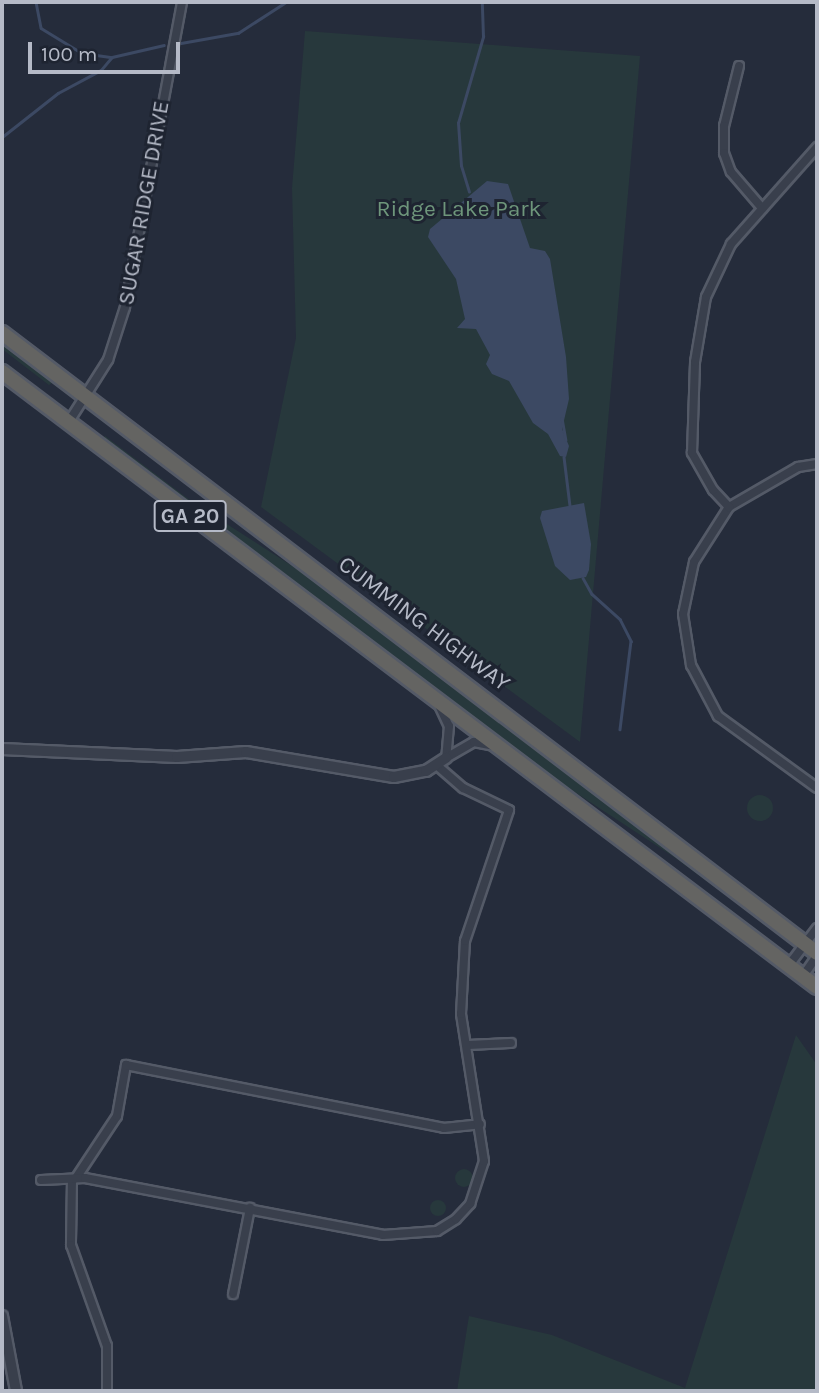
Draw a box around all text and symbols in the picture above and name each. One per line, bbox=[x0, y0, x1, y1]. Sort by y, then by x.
scale bar bbox=[32, 28, 184, 72]
text: 100 m bbox=[41, 42, 98, 66]
street label: SUGAR RIDGE DRIVE bbox=[112, 99, 176, 307]
park label: Ridge Lake Park bbox=[376, 195, 542, 223]
road number: GA 20 bbox=[153, 498, 227, 534]
street label: CUMMING HIGHWAY bbox=[333, 551, 515, 697]

